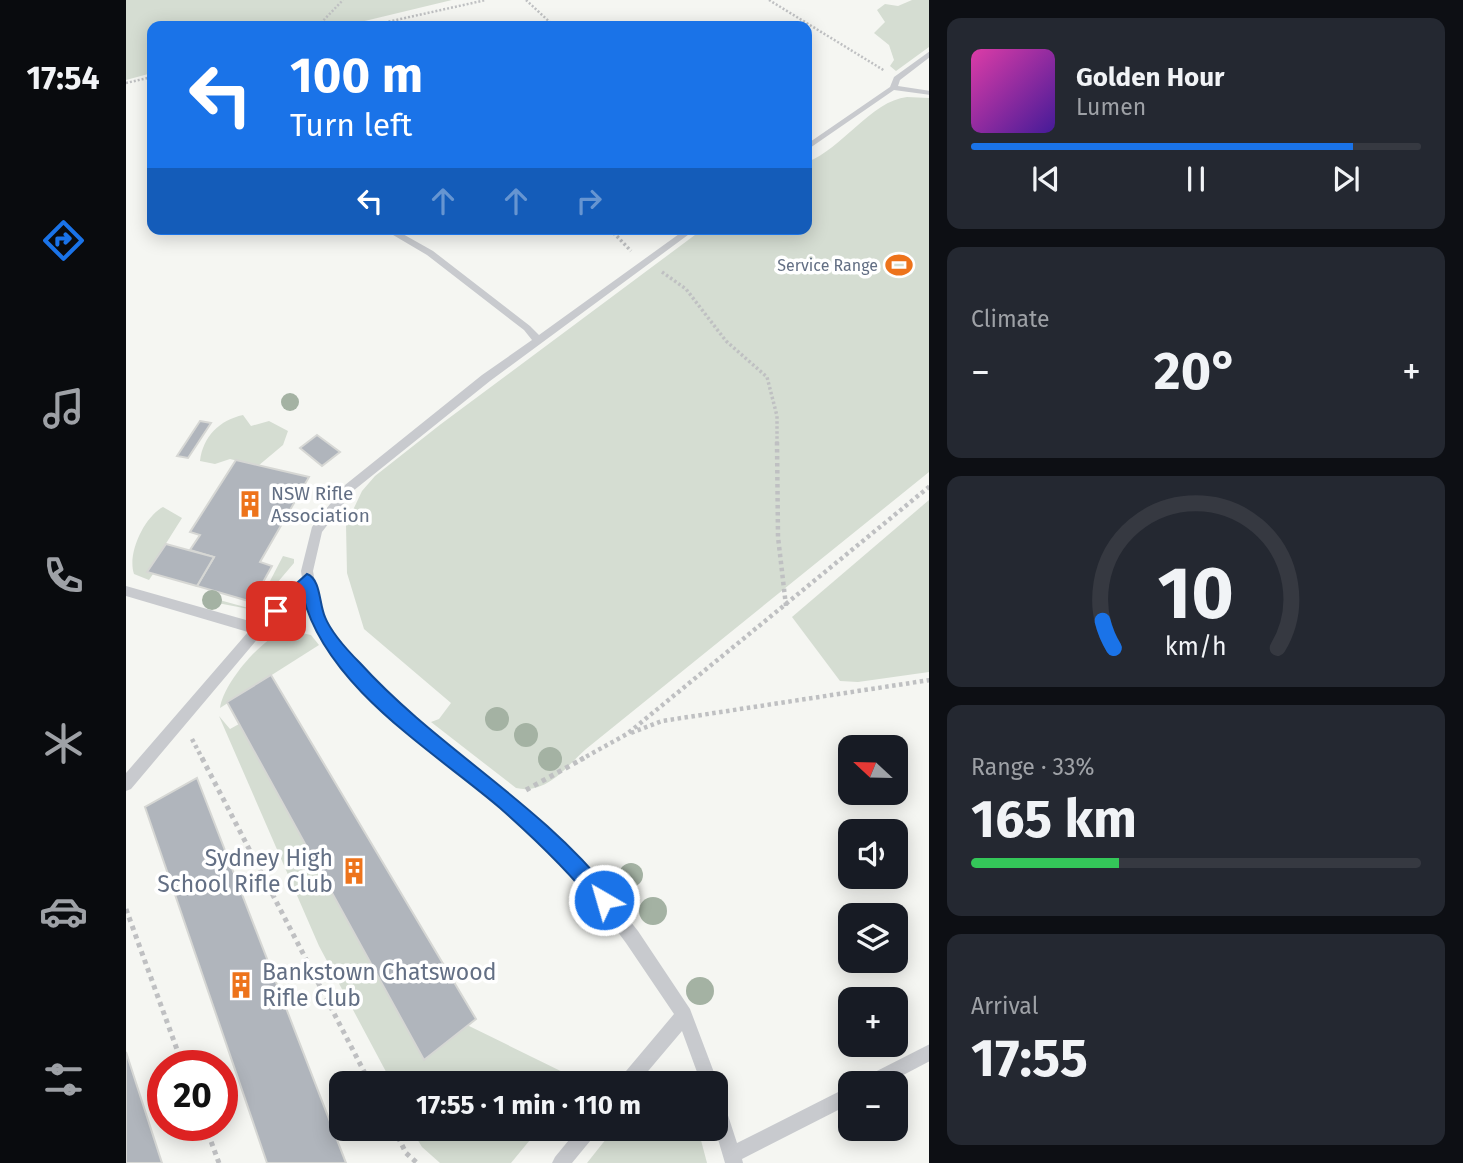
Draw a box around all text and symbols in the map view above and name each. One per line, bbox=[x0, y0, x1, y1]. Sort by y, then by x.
text: 100 m bbox=[290, 46, 423, 105]
icon: left bbox=[175, 49, 266, 140]
text: 17:54 bbox=[27, 59, 100, 97]
text: Golden Hour bbox=[1076, 62, 1224, 93]
text: Lumen bbox=[1076, 93, 1146, 121]
text: Turn left bbox=[290, 106, 412, 144]
icon: previous bbox=[1027, 160, 1065, 198]
icon: pause bbox=[1177, 160, 1215, 198]
icon: next bbox=[1327, 160, 1365, 198]
icon: left bbox=[351, 182, 389, 220]
icon: ahead bbox=[424, 182, 462, 220]
icon: ahead bbox=[497, 182, 535, 220]
icon: right bbox=[570, 182, 608, 220]
icon: directions bbox=[39, 216, 88, 265]
sports icon: Service Range bbox=[884, 250, 914, 280]
place label: Service Range bbox=[777, 256, 878, 275]
text: Climate bbox=[971, 305, 1050, 333]
text: 20° bbox=[1154, 340, 1238, 403]
text: − bbox=[971, 349, 990, 395]
text: + bbox=[1402, 349, 1421, 395]
icon: music bbox=[39, 384, 88, 433]
place label: NSW Rifle Association bbox=[271, 482, 370, 527]
building icon: NSW Rifle Association bbox=[235, 489, 265, 519]
text: 10 bbox=[1158, 550, 1234, 637]
icon: phone bbox=[39, 551, 88, 600]
pin bbox=[246, 581, 306, 641]
icon: arrive bbox=[257, 592, 295, 630]
text: km/h bbox=[1165, 631, 1227, 661]
icon: climate bbox=[39, 719, 88, 768]
north arrow bbox=[838, 735, 908, 805]
map controls bbox=[838, 735, 908, 1141]
text: Range · 33% bbox=[971, 753, 1094, 781]
text: 165 km bbox=[971, 788, 1137, 851]
button: sound bbox=[838, 819, 908, 889]
place label: Sydney High School Rifle Club bbox=[157, 844, 333, 898]
building icon: Sydney High School Rifle Club bbox=[339, 856, 369, 886]
position arrow bbox=[567, 863, 641, 937]
icon: car bbox=[39, 887, 88, 936]
button: layers bbox=[838, 903, 908, 973]
place label: Bankstown Chatswood Rifle Club bbox=[262, 958, 496, 1012]
building icon: Bankstown Chatswood Rifle Club bbox=[226, 970, 256, 1000]
button: + bbox=[838, 987, 908, 1057]
text: Arrival bbox=[971, 992, 1038, 1020]
text: 17:55 bbox=[971, 1027, 1088, 1090]
speed limit sign: 20 bbox=[147, 1050, 238, 1141]
icon: filters bbox=[39, 1055, 88, 1104]
button: − bbox=[838, 1071, 908, 1141]
text: 17:55 · 1 min · 110 m bbox=[416, 1090, 641, 1121]

